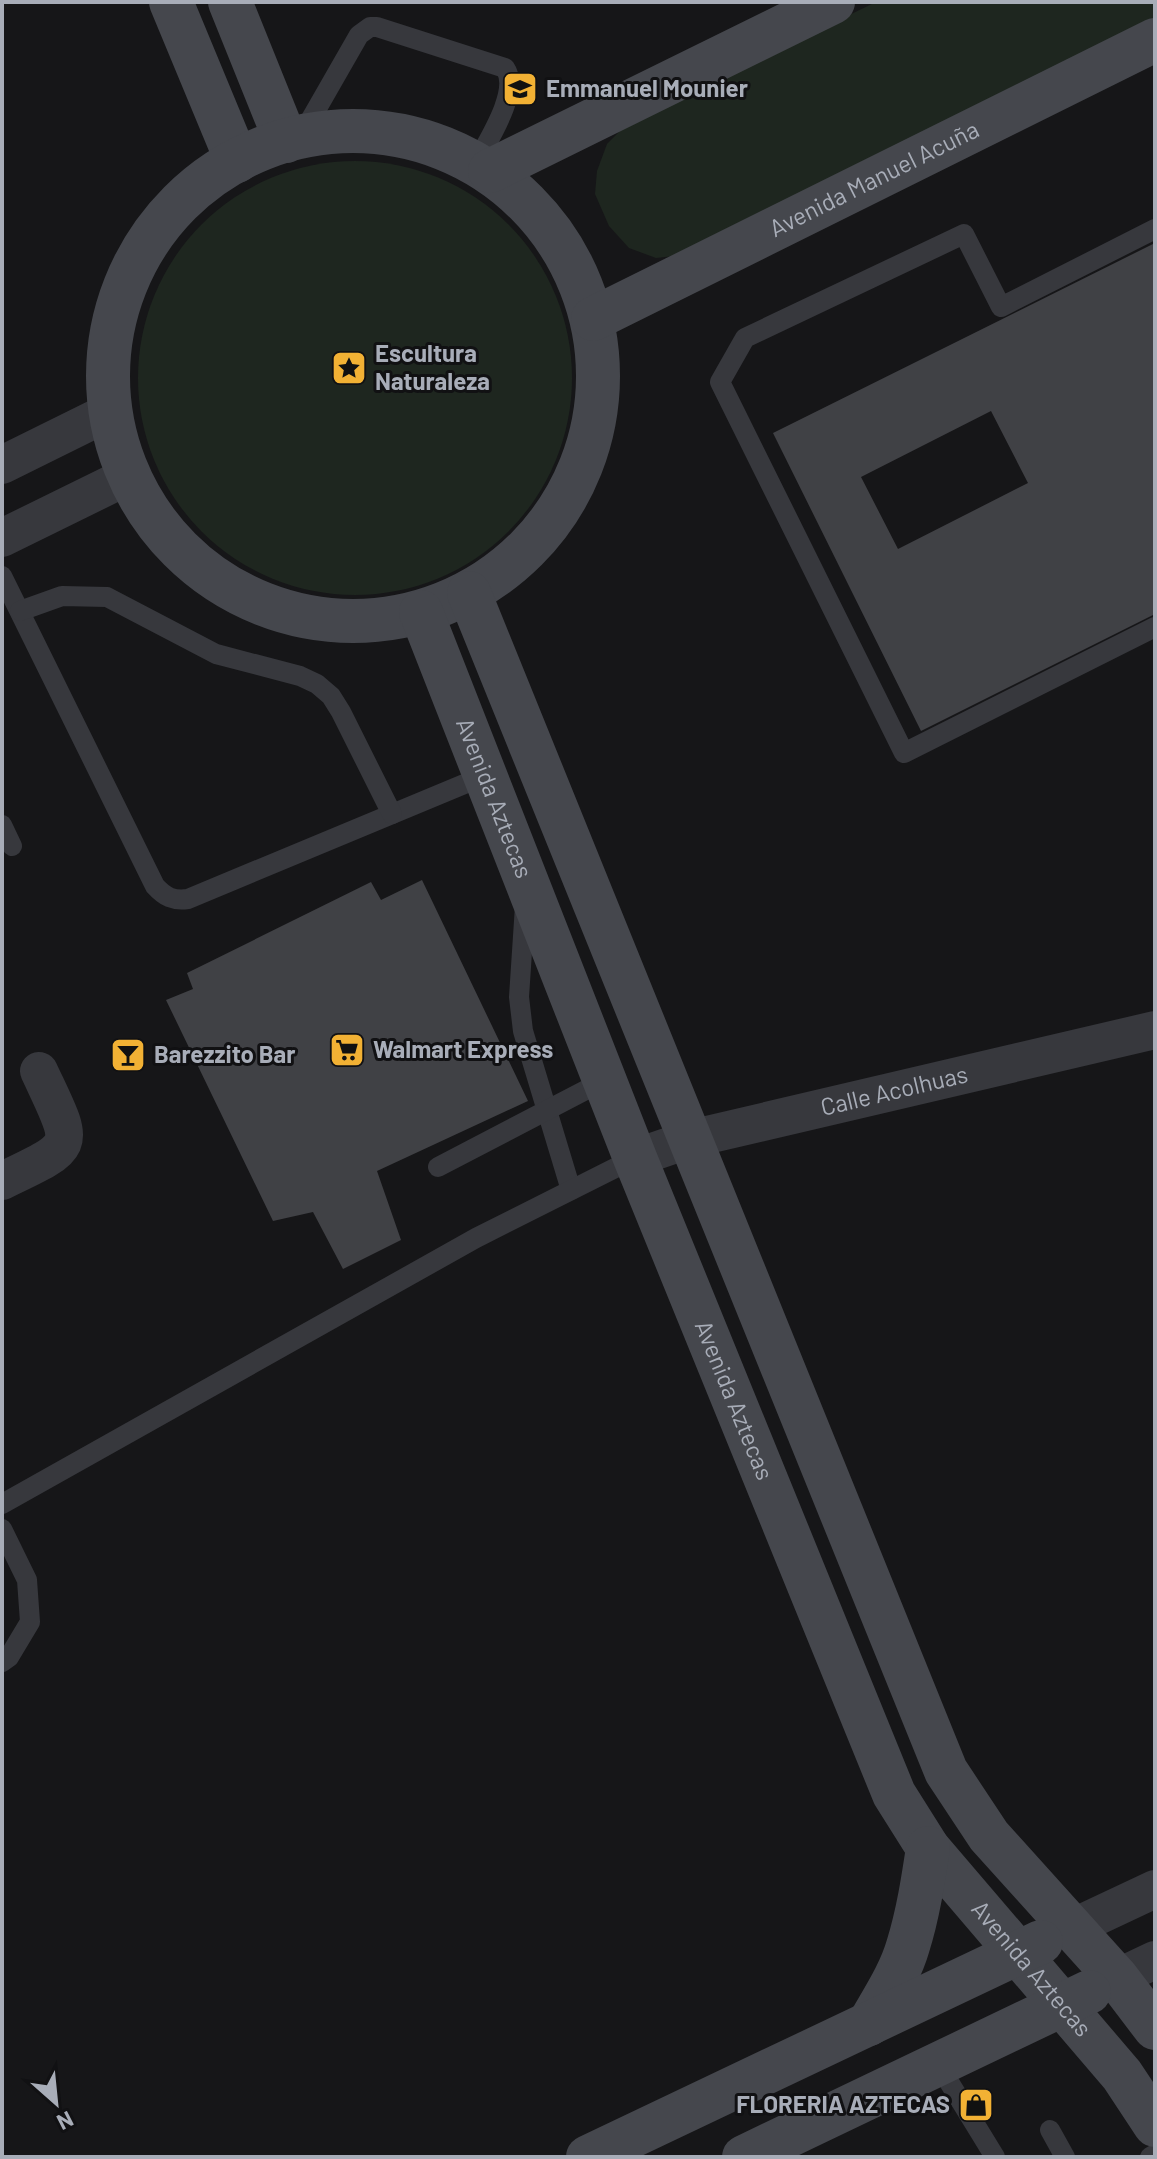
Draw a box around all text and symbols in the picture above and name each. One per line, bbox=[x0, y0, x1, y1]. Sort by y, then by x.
school or university icon: Emmanuel Mounier bbox=[501, 70, 539, 108]
place label: Emmanuel Mounier bbox=[546, 73, 748, 102]
street label: Avenida Manuel Acuña bbox=[764, 114, 983, 242]
place label: Escultura Naturaleza bbox=[375, 338, 490, 395]
place icon: Escultura Naturaleza bbox=[330, 349, 368, 387]
street label: Avenida Aztecas bbox=[451, 713, 540, 882]
supermarket icon: Walmart Express bbox=[328, 1031, 366, 1069]
place label: Walmart Express bbox=[373, 1034, 553, 1063]
bar icon: Barezzito Bar bbox=[109, 1036, 147, 1074]
place label: Barezzito Bar bbox=[154, 1039, 295, 1068]
street label: Calle Acolhuas bbox=[817, 1058, 970, 1121]
street label: Avenida Aztecas bbox=[690, 1316, 780, 1484]
street label: Avenida Aztecas bbox=[966, 1894, 1099, 2042]
north arrow bbox=[16, 2063, 96, 2143]
shop icon: FLORERIA AZTECAS bbox=[957, 2086, 995, 2124]
place label: FLORERIA AZTECAS bbox=[736, 2089, 950, 2118]
text: N bbox=[53, 2107, 78, 2137]

